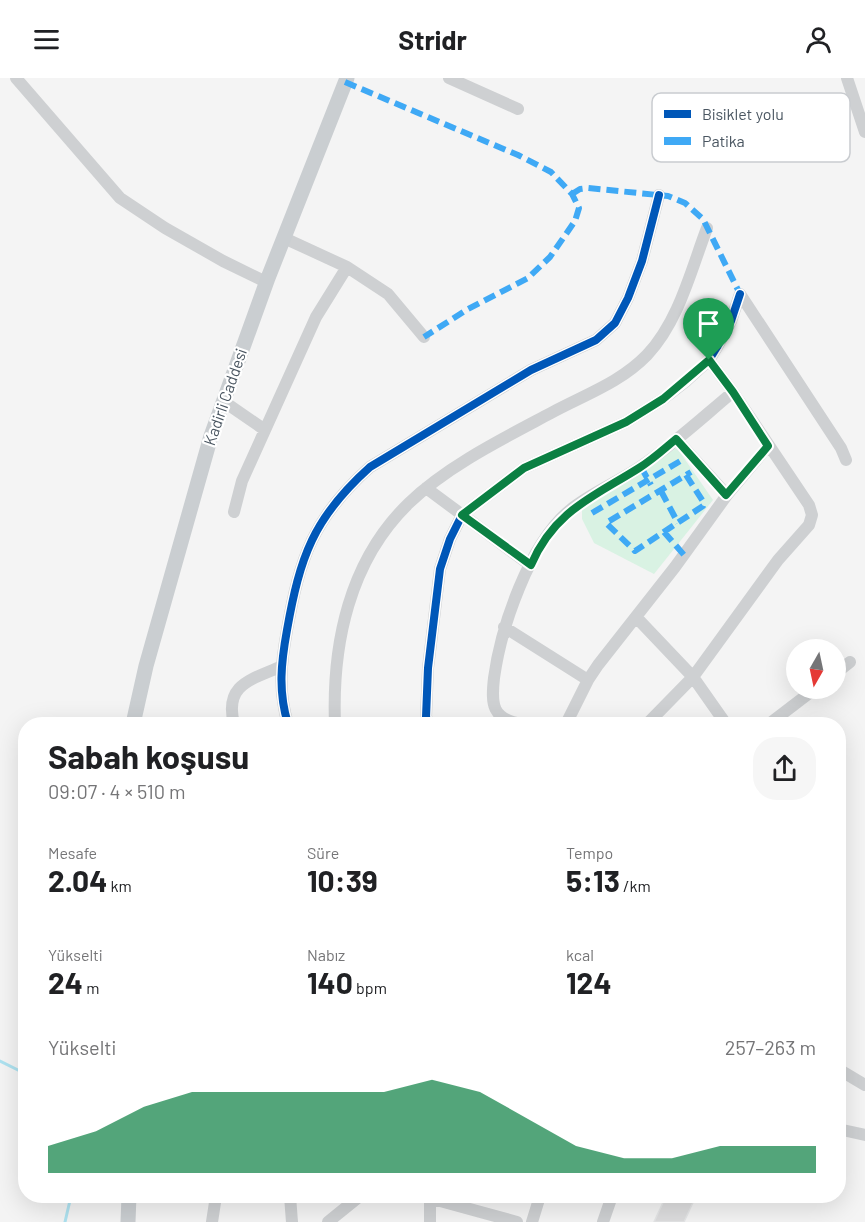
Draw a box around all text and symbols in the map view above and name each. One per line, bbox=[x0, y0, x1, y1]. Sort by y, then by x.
icon: menu bbox=[30, 23, 63, 56]
text: Stridr bbox=[398, 23, 467, 55]
icon: person bbox=[802, 23, 835, 56]
legend bbox=[652, 93, 850, 162]
text: Bisiklet yolu bbox=[702, 104, 784, 123]
text: Patika bbox=[702, 131, 745, 150]
pin bbox=[683, 298, 734, 360]
icon: arrive bbox=[692, 307, 725, 340]
street label: Kadirli Caddesi bbox=[199, 346, 250, 448]
north arrow bbox=[786, 639, 846, 699]
map controls bbox=[786, 639, 846, 699]
text: Sabah koşusu bbox=[48, 736, 249, 776]
button: share bbox=[753, 737, 816, 800]
text: 09:07 · 4 × 510 m bbox=[48, 779, 185, 803]
text: Mesafe bbox=[48, 843, 97, 862]
text: Süre bbox=[307, 843, 339, 862]
text: Tempo bbox=[566, 843, 613, 862]
text: 2.04 bbox=[48, 862, 107, 898]
text: 10:39 bbox=[307, 862, 378, 898]
text: 5:13 bbox=[566, 862, 620, 898]
text: km bbox=[107, 876, 132, 895]
text: /km bbox=[620, 876, 651, 895]
text: Yükselti bbox=[48, 945, 102, 964]
text: Nabız bbox=[307, 945, 345, 964]
text: kcal bbox=[566, 945, 594, 964]
text: 24 bbox=[48, 964, 83, 1000]
text: 140 bbox=[307, 964, 353, 1000]
text: 124 bbox=[566, 964, 612, 1000]
text: m bbox=[83, 978, 99, 997]
text: bpm bbox=[353, 978, 387, 997]
text: Yükselti bbox=[48, 1035, 116, 1059]
text: 257–263 m bbox=[725, 1035, 816, 1059]

